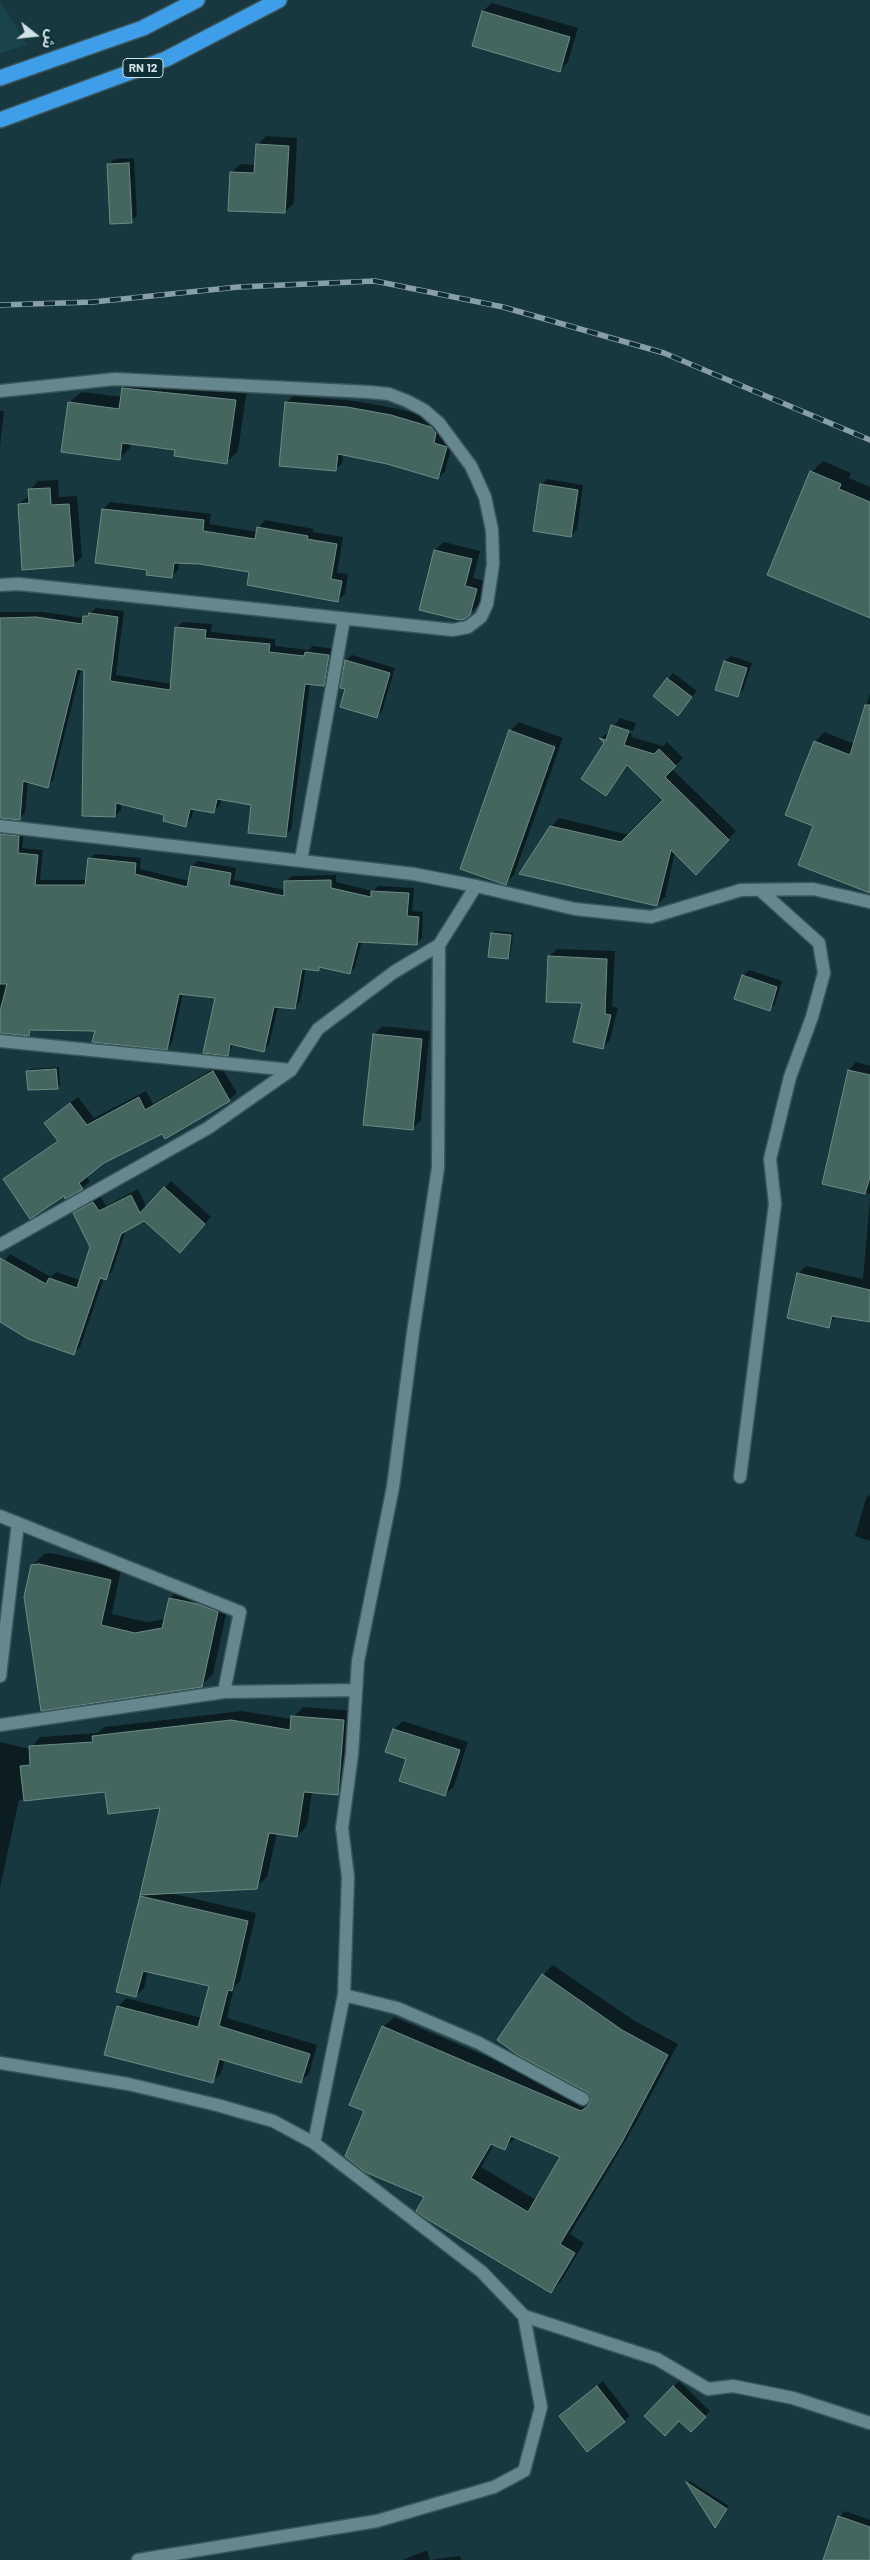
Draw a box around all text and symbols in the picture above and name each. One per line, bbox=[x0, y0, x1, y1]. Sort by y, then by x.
north arrow bbox=[10, 10, 60, 60]
text: ش bbox=[39, 28, 61, 51]
road number: RN 12 bbox=[123, 58, 163, 78]

